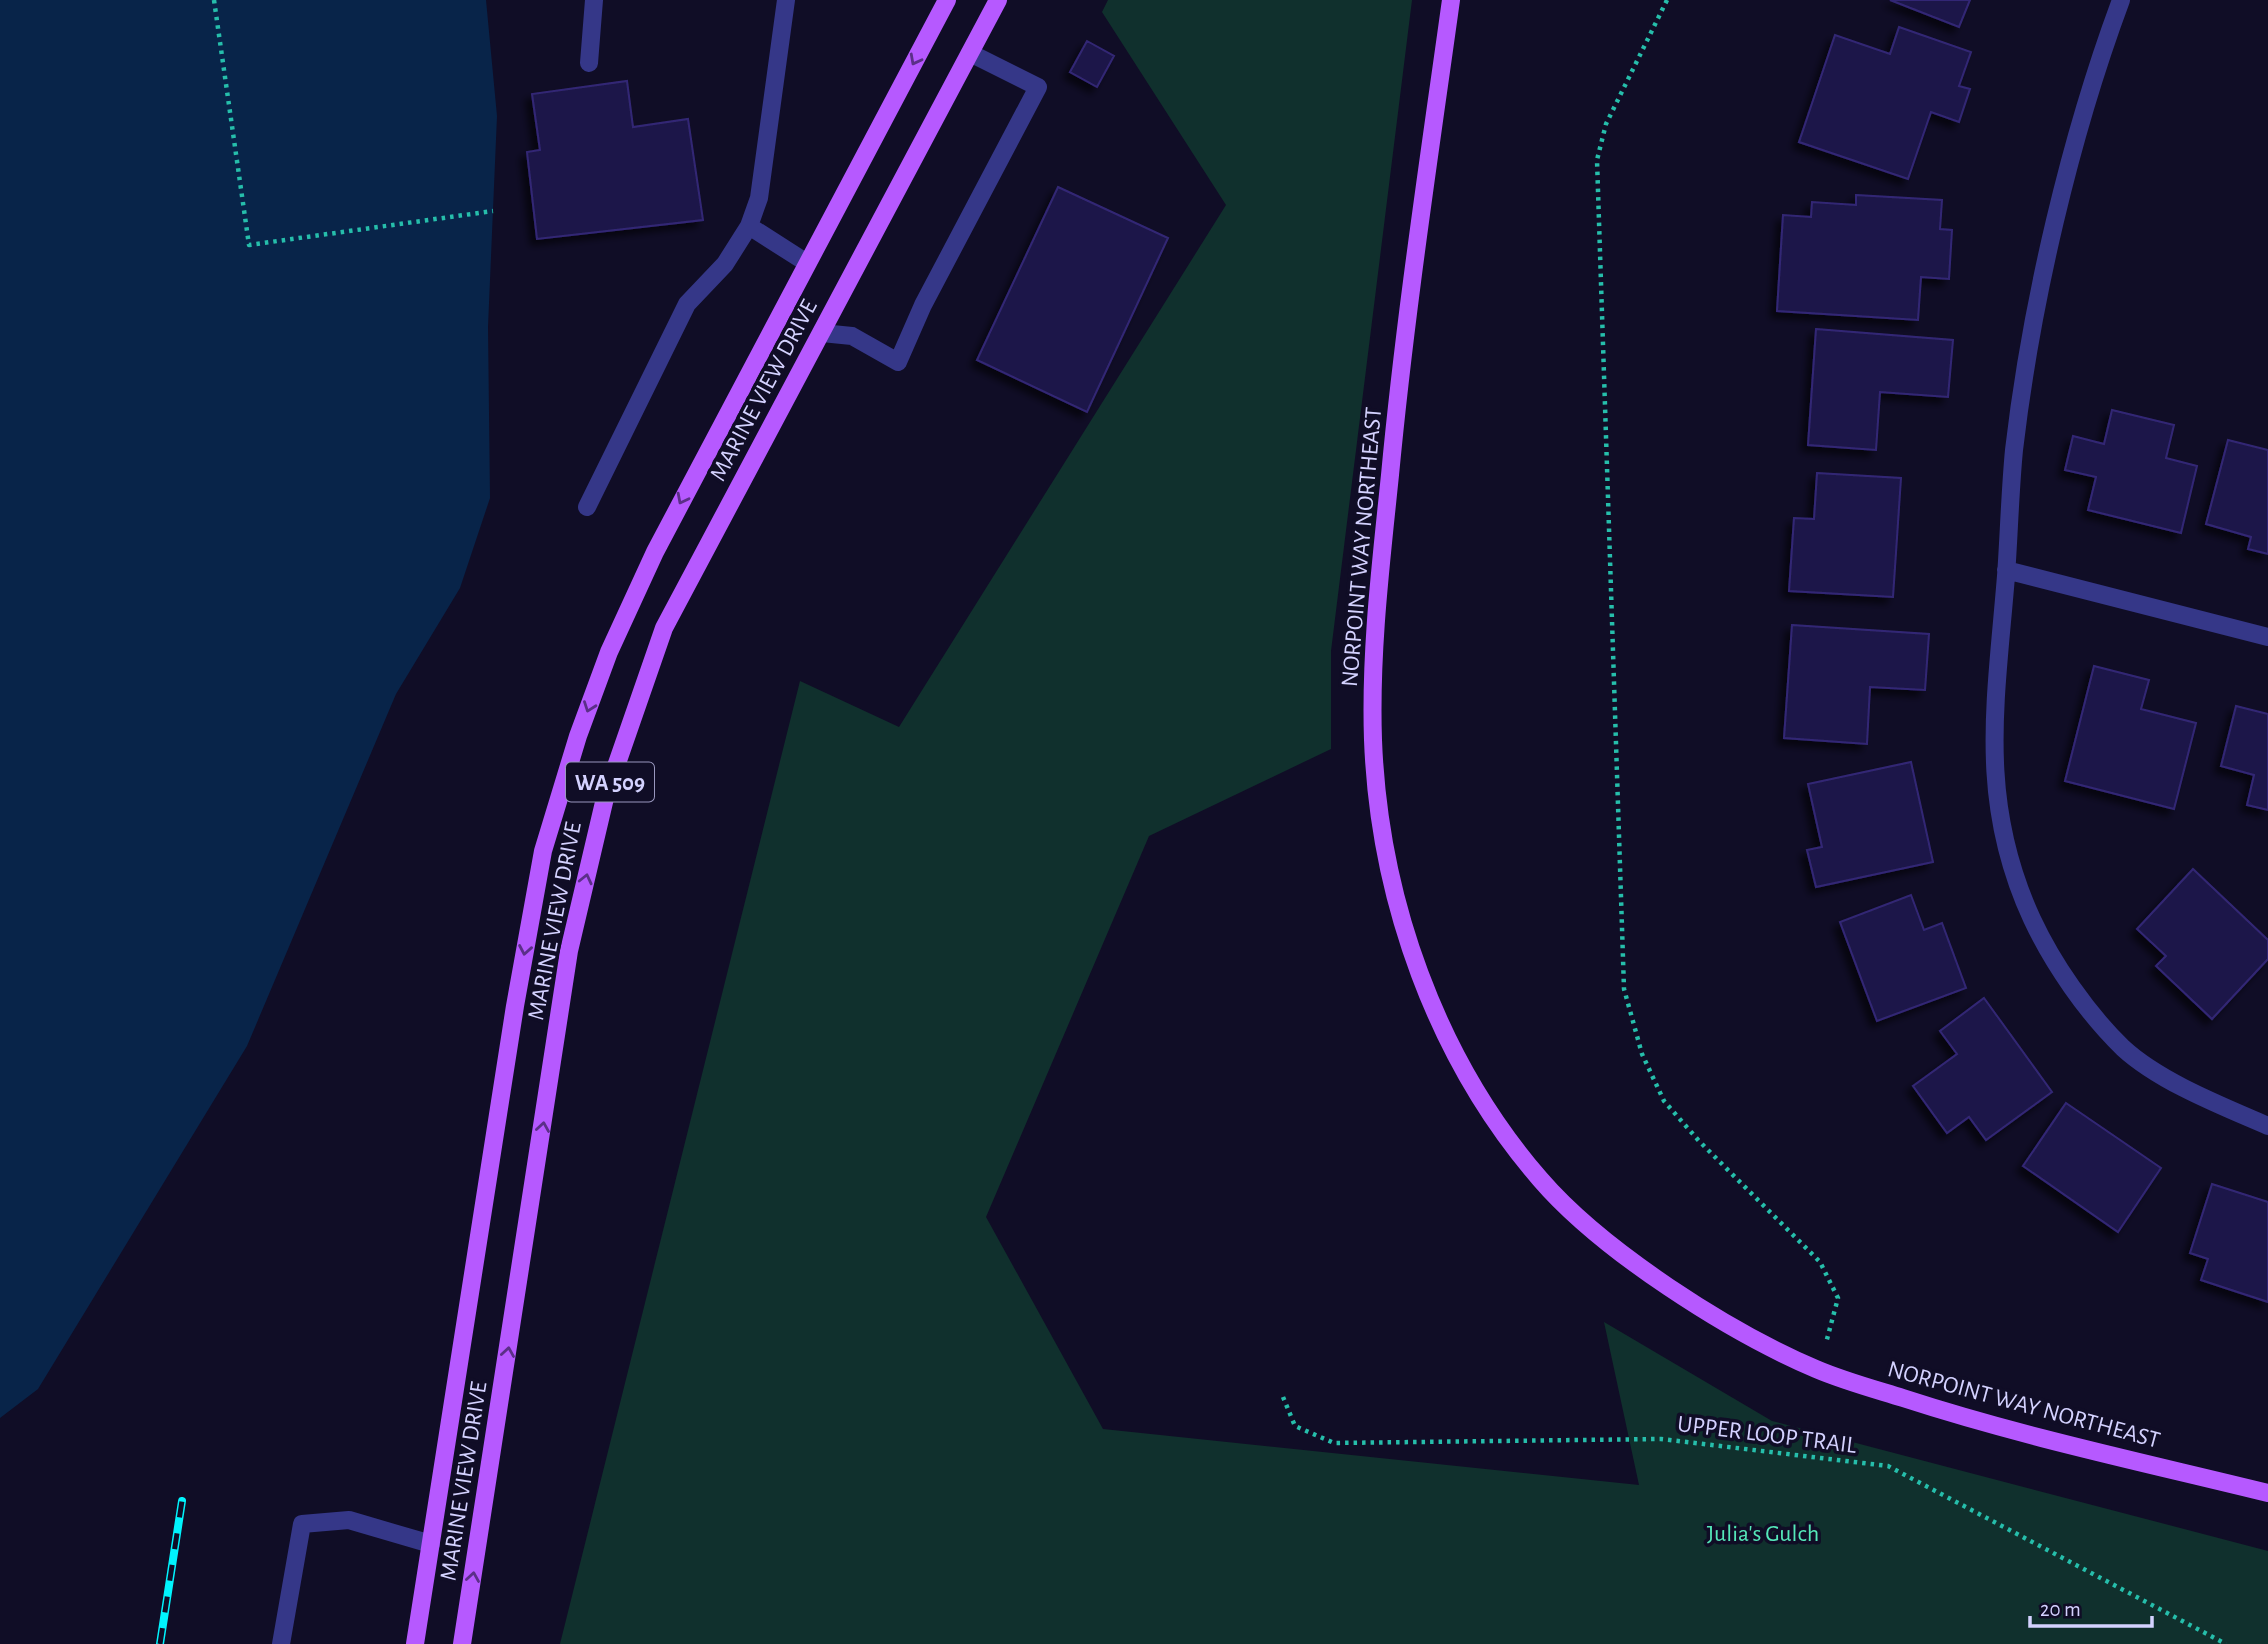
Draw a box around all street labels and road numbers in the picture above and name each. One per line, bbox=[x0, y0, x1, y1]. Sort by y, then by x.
street label: MARINE VIEW DRIVE bbox=[706, 296, 822, 485]
street label: NORPOINT WAY NORTHEAST bbox=[1338, 406, 1386, 688]
road number: WA 509 bbox=[566, 762, 654, 802]
street label: MARINE VIEW DRIVE bbox=[524, 820, 586, 1022]
street label: NORPOINT WAY NORTHEAST bbox=[1885, 1357, 2163, 1453]
street label: MARINE VIEW DRIVE bbox=[436, 1379, 492, 1582]
street label: UPPER LOOP TRAIL bbox=[1676, 1412, 1858, 1458]

